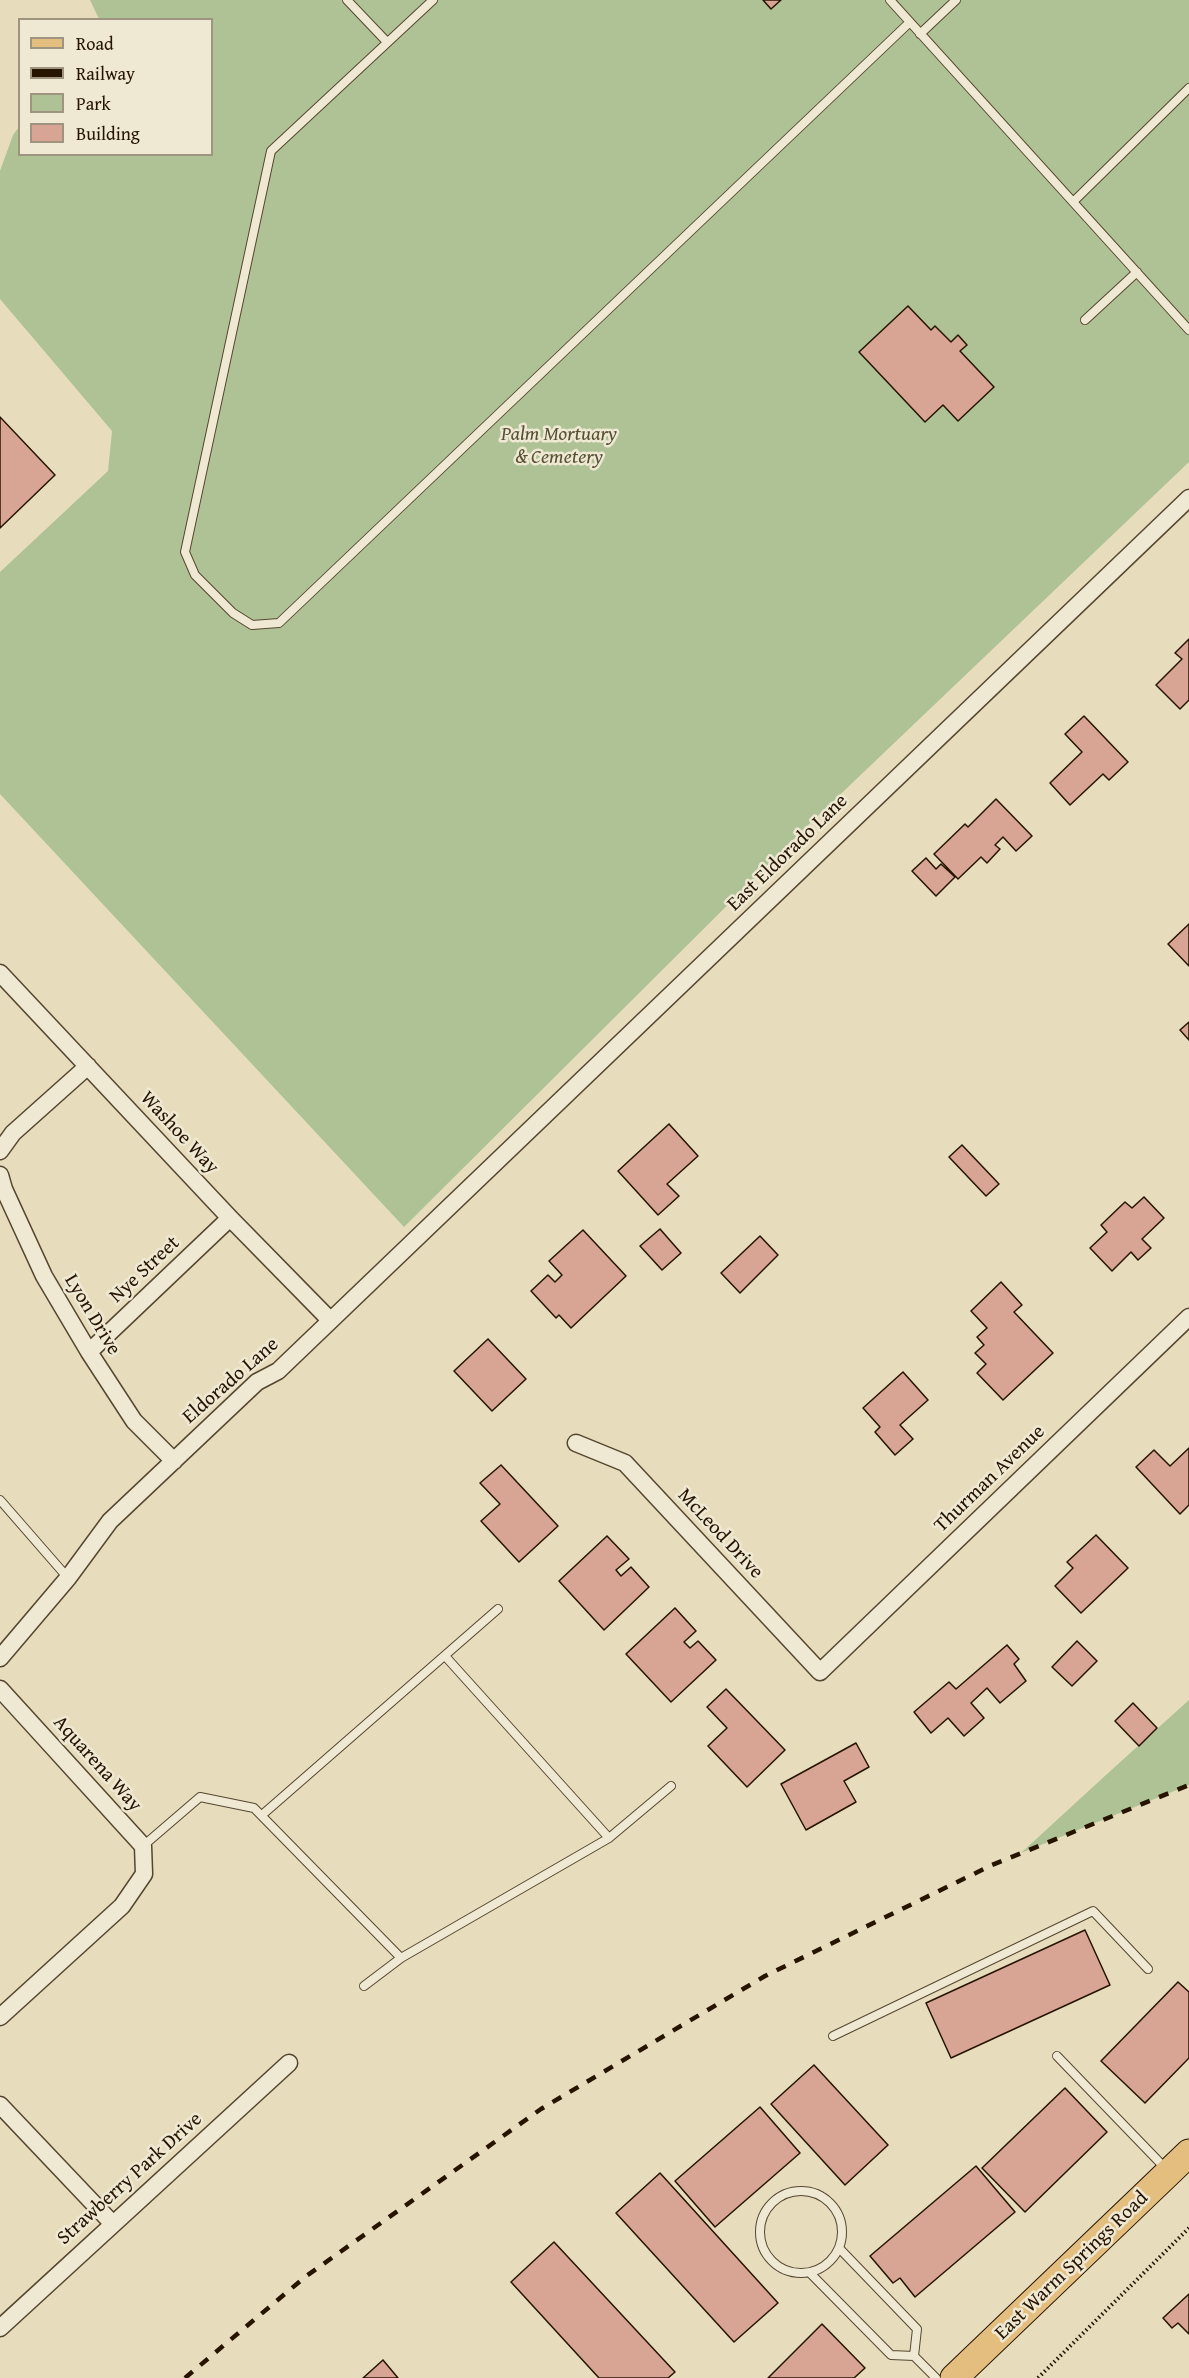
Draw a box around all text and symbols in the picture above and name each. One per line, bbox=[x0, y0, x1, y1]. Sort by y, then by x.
legend bbox=[18, 18, 213, 156]
text: Road bbox=[76, 30, 114, 57]
text: Railway bbox=[76, 60, 135, 87]
text: Park bbox=[76, 90, 111, 117]
text: Building bbox=[76, 120, 140, 147]
park label: Palm Mortuary & Cemetery bbox=[501, 423, 617, 470]
street label: East Eldorado Lane bbox=[723, 789, 853, 917]
street label: Washoe Way bbox=[135, 1087, 223, 1179]
street label: Nye Street bbox=[105, 1232, 185, 1308]
street label: Lyon Drive bbox=[59, 1270, 125, 1360]
street label: Eldorado Lane bbox=[178, 1333, 284, 1429]
street label: Thurman Avenue bbox=[930, 1420, 1050, 1538]
street label: McLeod Drive bbox=[672, 1484, 768, 1584]
street label: Aquarena Way bbox=[48, 1711, 146, 1817]
street label: Strawberry Park Drive bbox=[53, 2108, 207, 2250]
street label: East Warm Springs Road bbox=[991, 2187, 1153, 2345]

